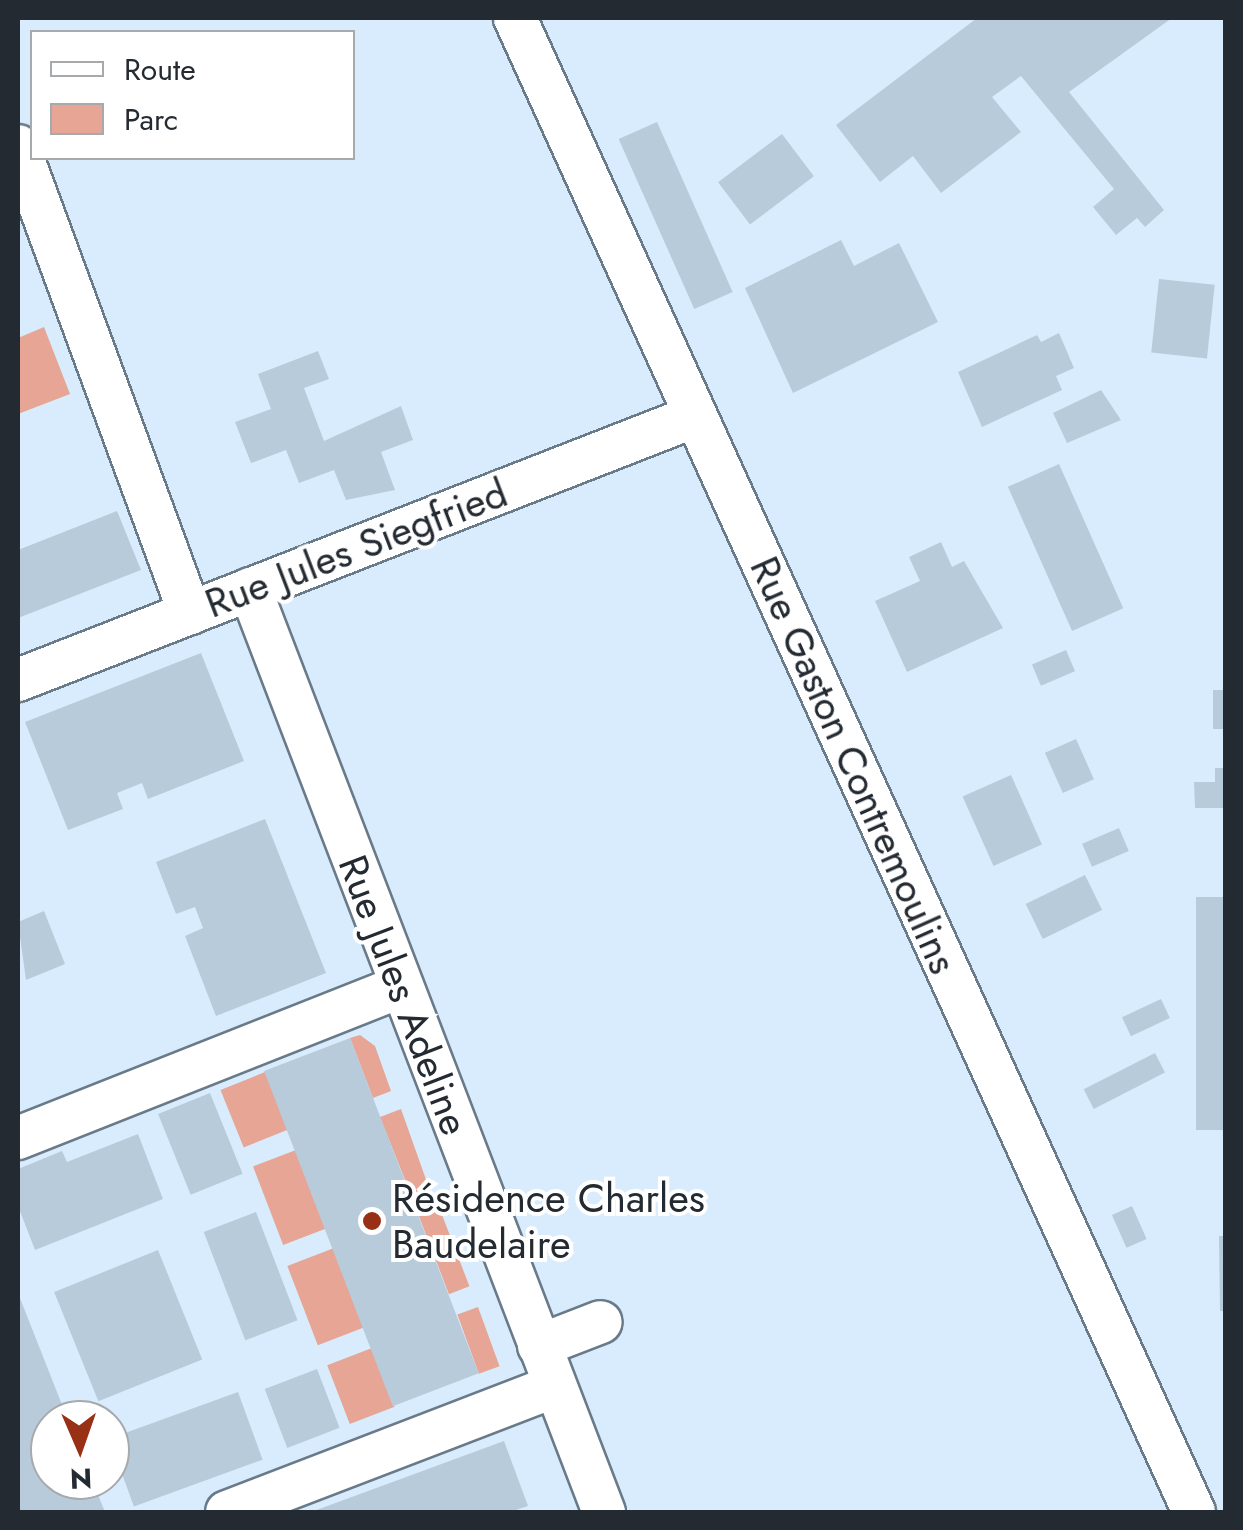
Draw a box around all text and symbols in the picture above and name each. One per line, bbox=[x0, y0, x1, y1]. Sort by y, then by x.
legend bbox=[30, 30, 355, 160]
text: Route bbox=[124, 48, 196, 91]
text: Parc bbox=[124, 98, 178, 141]
street label: Rue Jules Siegfried bbox=[198, 468, 514, 628]
street label: Rue Gaston Contremoulins bbox=[740, 549, 968, 981]
street label: Rue Jules Adeline bbox=[329, 848, 479, 1142]
place label: Résidence Charles Baudelaire bbox=[392, 1174, 705, 1268]
marker: Résidence Charles Baudelaire bbox=[361, 1210, 383, 1232]
north arrow bbox=[30, 1400, 130, 1500]
text: N bbox=[69, 1458, 93, 1499]

